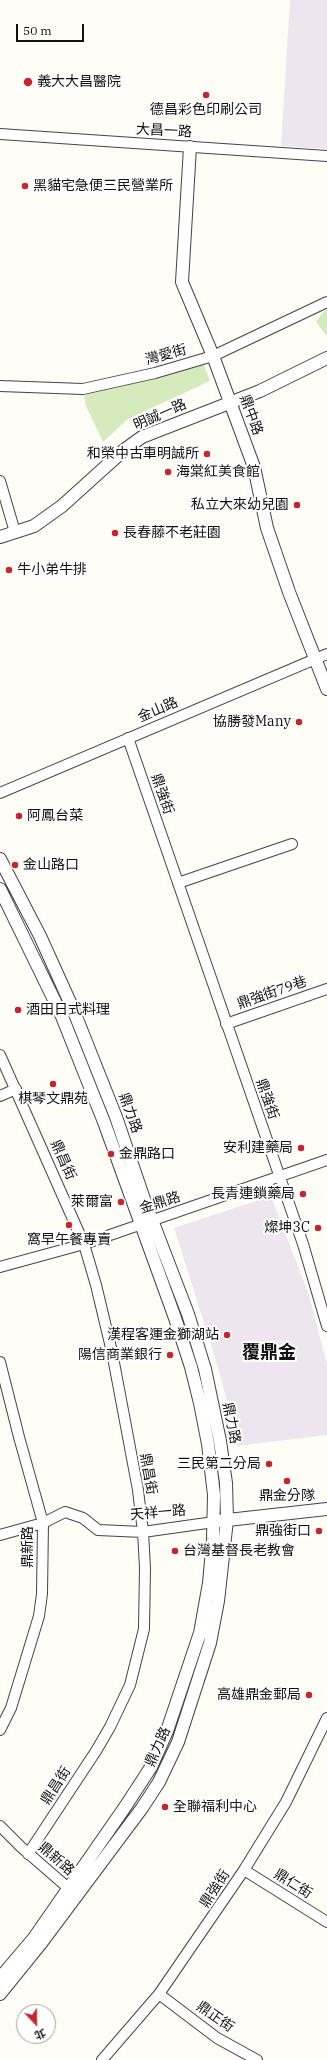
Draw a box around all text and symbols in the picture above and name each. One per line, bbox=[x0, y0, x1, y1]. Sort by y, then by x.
scale bar bbox=[18, 16, 86, 42]
text: 50 m bbox=[23, 23, 52, 38]
place label: 義大大昌醫院 bbox=[37, 74, 121, 90]
marker: 義大大昌醫院 bbox=[22, 76, 34, 88]
marker: 德昌彩色印刷公司 bbox=[201, 90, 211, 100]
place label: 德昌彩色印刷公司 bbox=[150, 102, 262, 118]
street label: 大昌一路 bbox=[136, 121, 192, 141]
place label: 黑貓宅急便三民營業所 bbox=[33, 178, 173, 194]
marker: 黑貓宅急便三民營業所 bbox=[20, 181, 30, 191]
street label: 灣愛街 bbox=[144, 341, 188, 369]
street label: 鼎中路 bbox=[236, 392, 266, 438]
street label: 明誠一路 bbox=[131, 396, 189, 434]
place label: 和榮中古車明誠所 bbox=[87, 446, 199, 462]
marker: 和榮中古車明誠所 bbox=[202, 449, 212, 459]
place label: 海棠紅美食館 bbox=[176, 464, 260, 480]
marker: 海棠紅美食館 bbox=[163, 467, 173, 477]
place label: 私立大來幼兒園 bbox=[191, 497, 289, 513]
marker: 私立大來幼兒園 bbox=[292, 500, 302, 510]
place label: 長春藤不老莊園 bbox=[123, 525, 221, 541]
marker: 長春藤不老莊園 bbox=[110, 528, 120, 538]
place label: 牛小弟牛排 bbox=[17, 562, 87, 578]
marker: 牛小弟牛排 bbox=[4, 565, 14, 575]
street label: 金山路 bbox=[135, 694, 181, 726]
place label: 協勝發Many bbox=[213, 714, 291, 730]
marker: 協勝發Many bbox=[294, 717, 304, 727]
street label: 鼎強街 bbox=[147, 771, 177, 817]
place label: 阿鳳台菜 bbox=[27, 808, 83, 824]
marker: 阿鳳台菜 bbox=[14, 811, 24, 821]
place label: 金山路口 bbox=[23, 857, 79, 873]
marker: 金山路口 bbox=[10, 860, 20, 870]
street label: 鼎強街79巷 bbox=[235, 973, 309, 1013]
place label: 酒田日式料理 bbox=[26, 1002, 110, 1018]
marker: 酒田日式料理 bbox=[13, 1005, 23, 1015]
street label: 鼎強街 bbox=[252, 1076, 282, 1122]
marker: 棋琴文鼎苑 bbox=[48, 1079, 58, 1089]
street label: 鼎力路 bbox=[115, 1090, 145, 1136]
place label: 棋琴文鼎苑 bbox=[18, 1091, 88, 1107]
street label: 鼎昌街 bbox=[47, 1137, 79, 1183]
place label: 安利建藥局 bbox=[223, 1140, 293, 1156]
marker: 安利建藥局 bbox=[296, 1143, 306, 1153]
place label: 金鼎路口 bbox=[119, 1146, 175, 1162]
marker: 金鼎路口 bbox=[106, 1149, 116, 1159]
place label: 長青連鎖藥局 bbox=[211, 1186, 295, 1202]
street label: 金鼎路 bbox=[137, 1189, 183, 1217]
marker: 長青連鎖藥局 bbox=[298, 1189, 308, 1199]
place label: 萊爾富 bbox=[71, 1194, 113, 1210]
marker: 萊爾富 bbox=[116, 1197, 126, 1207]
marker: 窩早午餐專賣 bbox=[64, 1220, 74, 1230]
place label: 燦坤3C bbox=[265, 1220, 310, 1236]
marker: 燦坤3C bbox=[313, 1223, 323, 1233]
place label: 窩早午餐專賣 bbox=[27, 1232, 111, 1248]
place label: 漢程客運金獅湖站 bbox=[107, 1327, 219, 1343]
marker: 漢程客運金獅湖站 bbox=[222, 1330, 232, 1340]
district label: 覆鼎金 bbox=[242, 1342, 296, 1364]
place label: 陽信商業銀行 bbox=[78, 1347, 162, 1363]
marker: 陽信商業銀行 bbox=[165, 1350, 175, 1360]
street label: 鼎力路 bbox=[219, 1401, 243, 1445]
street label: 鼎昌街 bbox=[136, 1452, 160, 1496]
place label: 三民第二分局 bbox=[177, 1456, 261, 1472]
marker: 三民第二分局 bbox=[264, 1459, 274, 1469]
marker: 鼎金分隊 bbox=[282, 1476, 292, 1486]
place label: 鼎金分隊 bbox=[259, 1488, 315, 1504]
street label: 天祥一路 bbox=[129, 1502, 187, 1524]
place label: 鼎強街口 bbox=[255, 1523, 311, 1539]
street label: 鼎新路 bbox=[20, 1526, 36, 1568]
marker: 鼎強街口 bbox=[314, 1526, 324, 1536]
place label: 台灣基督長老教會 bbox=[183, 1543, 295, 1559]
marker: 台灣基督長老教會 bbox=[170, 1546, 180, 1556]
place label: 高雄鼎金郵局 bbox=[217, 1687, 301, 1703]
marker: 高雄鼎金郵局 bbox=[304, 1690, 314, 1700]
street label: 鼎力路 bbox=[142, 1724, 174, 1770]
street label: 鼎昌街 bbox=[38, 1764, 74, 1808]
place label: 全聯福利中心 bbox=[173, 1799, 257, 1815]
marker: 全聯福利中心 bbox=[160, 1802, 170, 1812]
street label: 鼎新路 bbox=[35, 1839, 77, 1879]
street label: 鼎仁街 bbox=[271, 1866, 315, 1902]
street label: 鼎強街 bbox=[197, 1867, 233, 1911]
street label: 鼎正街 bbox=[193, 1998, 237, 2036]
north arrow bbox=[16, 2004, 56, 2044]
text: 北 bbox=[32, 2026, 48, 2043]

